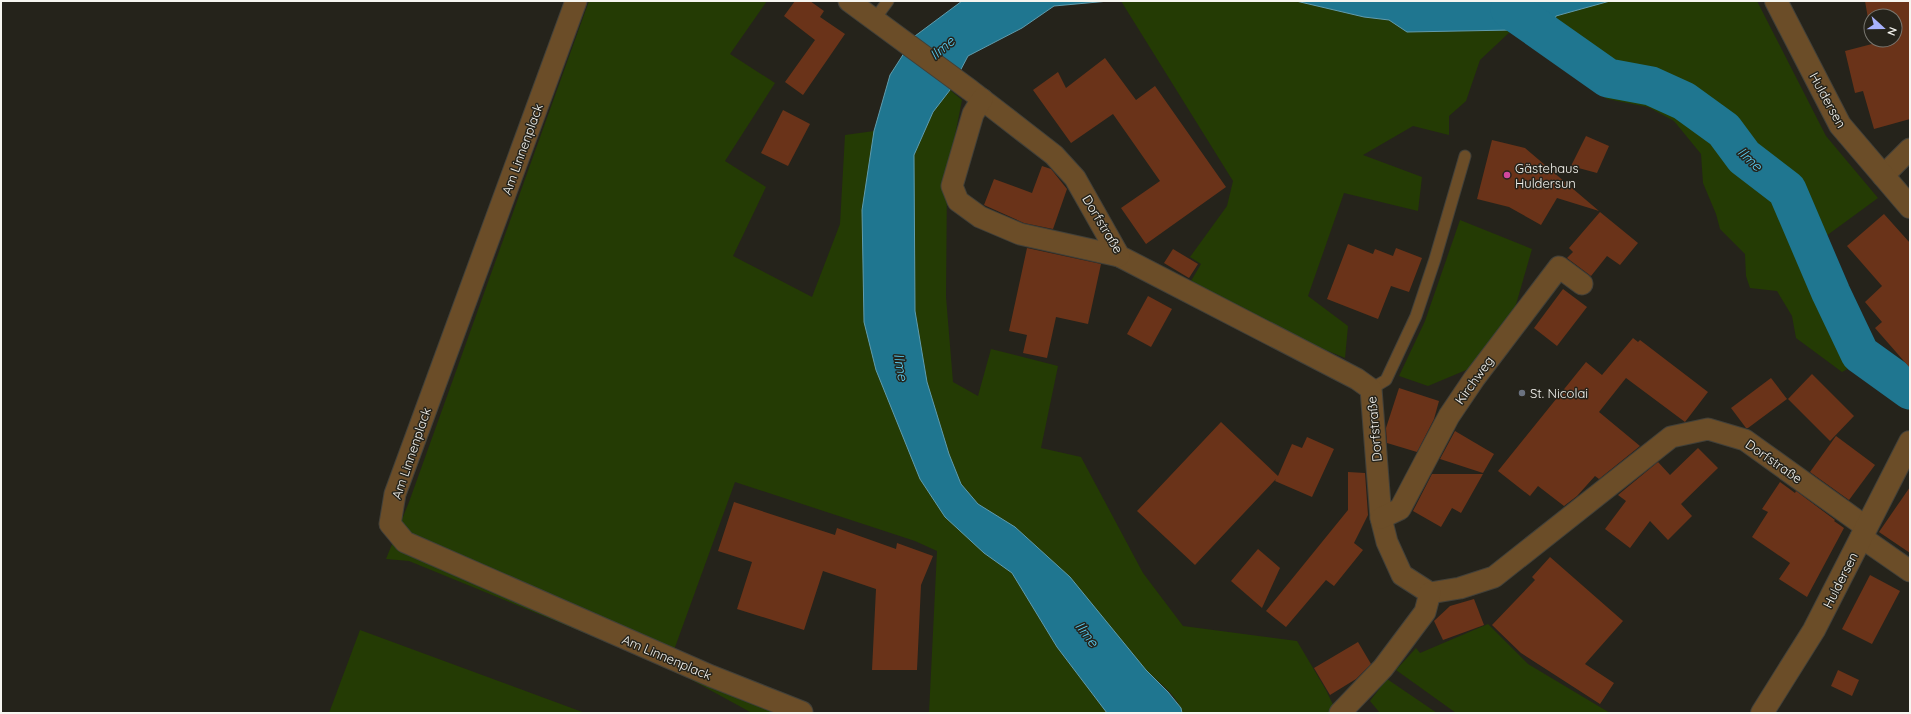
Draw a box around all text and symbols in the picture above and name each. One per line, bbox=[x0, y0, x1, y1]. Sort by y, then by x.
north arrow bbox=[1863, 8, 1903, 48]
text: N bbox=[1884, 25, 1900, 38]
water label: Ilme bbox=[926, 32, 959, 64]
street label: Huldersen bbox=[1806, 70, 1850, 130]
street label: Am Linnenplack bbox=[498, 101, 546, 197]
water label: Ilme bbox=[1734, 143, 1767, 176]
place label: Gästehaus Huldersun bbox=[1515, 160, 1579, 191]
marker: Gästehaus Huldersun bbox=[1502, 170, 1512, 180]
street label: Dorfstraße bbox=[1079, 192, 1127, 256]
water label: Ilme bbox=[890, 352, 912, 383]
street label: Kirchweg bbox=[1451, 353, 1497, 407]
place label: St. Nicolai bbox=[1530, 385, 1588, 401]
marker: St. Nicolai bbox=[1517, 388, 1527, 398]
street label: Dorfstraße bbox=[1363, 396, 1385, 462]
street label: Am Linnenplack bbox=[388, 405, 434, 501]
street label: Dorfstraße bbox=[1743, 436, 1805, 486]
street label: Huldersen bbox=[1819, 549, 1861, 611]
water label: Ilme bbox=[1071, 618, 1103, 651]
street label: Am Linnenplack bbox=[620, 631, 714, 683]

